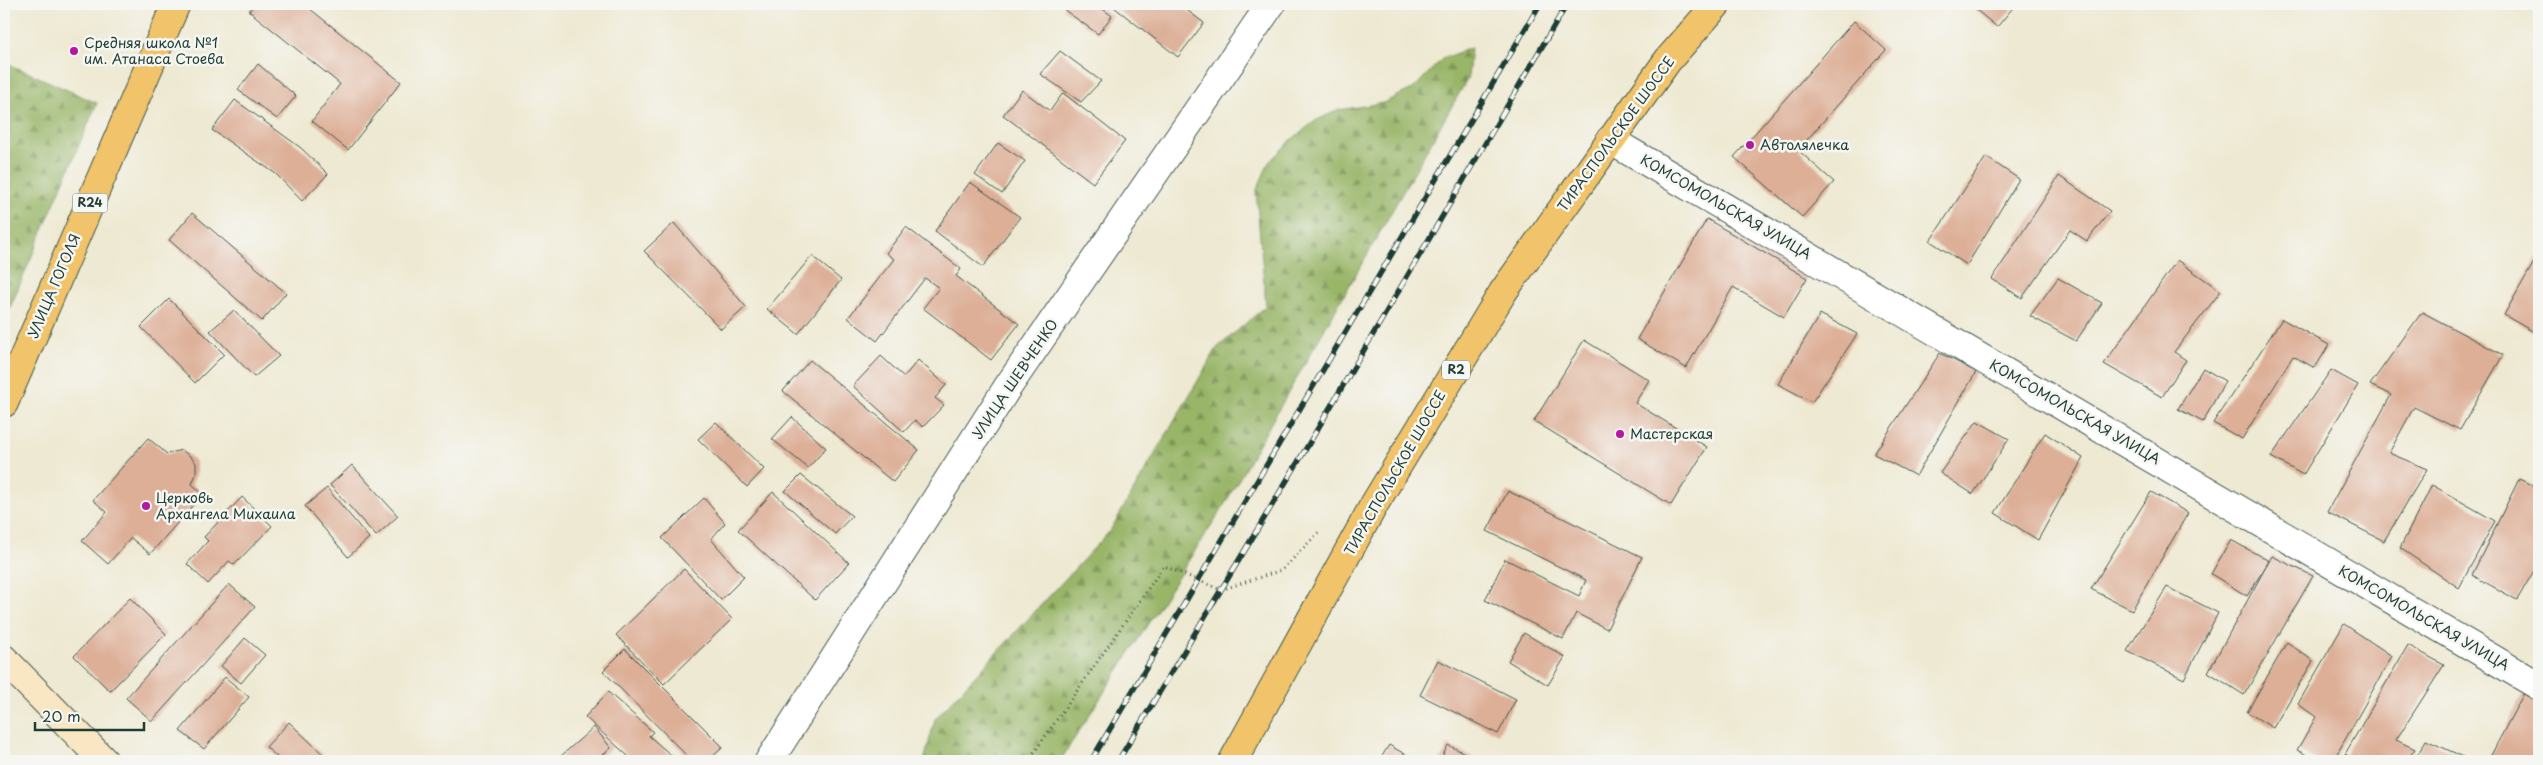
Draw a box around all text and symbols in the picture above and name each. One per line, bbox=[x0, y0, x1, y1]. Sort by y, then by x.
place label: Средняя школа №1 им. Атанаса Стоева bbox=[84, 32, 224, 69]
marker: Средняя школа №1 им. Атанаса Стоева bbox=[68, 45, 80, 57]
street label: ТИРАСПОЛЬСКОЕ ШОССЕ bbox=[1552, 51, 1679, 216]
place label: Автолялечка bbox=[1760, 134, 1849, 155]
marker: Автолялечка bbox=[1744, 139, 1756, 151]
street label: КОМСОМОЛЬСКАЯ УЛИЦА bbox=[1637, 149, 1816, 264]
road number: R24 bbox=[72, 194, 108, 212]
street label: УЛИЦА ГОГОЛЯ bbox=[22, 230, 85, 341]
street label: УЛИЦА ШЕВЧЕНКО bbox=[967, 315, 1063, 443]
street label: КОМСОМОЛЬСКАЯ УЛИЦА bbox=[1986, 354, 2165, 469]
road number: R2 bbox=[1442, 360, 1470, 380]
street label: ТИРАСПОЛЬСКОЕ ШОССЕ bbox=[1339, 386, 1451, 559]
place label: Мастерская bbox=[1630, 423, 1713, 444]
marker: Мастерская bbox=[1614, 428, 1626, 440]
place label: Церковь Архангела Михаила bbox=[156, 487, 296, 524]
marker: Церковь Архангела Михаила bbox=[140, 500, 152, 512]
street label: КОМСОМОЛЬСКАЯ УЛИЦА bbox=[2335, 560, 2514, 675]
scale bar bbox=[35, 700, 144, 732]
text: 20 m bbox=[42, 704, 81, 727]

